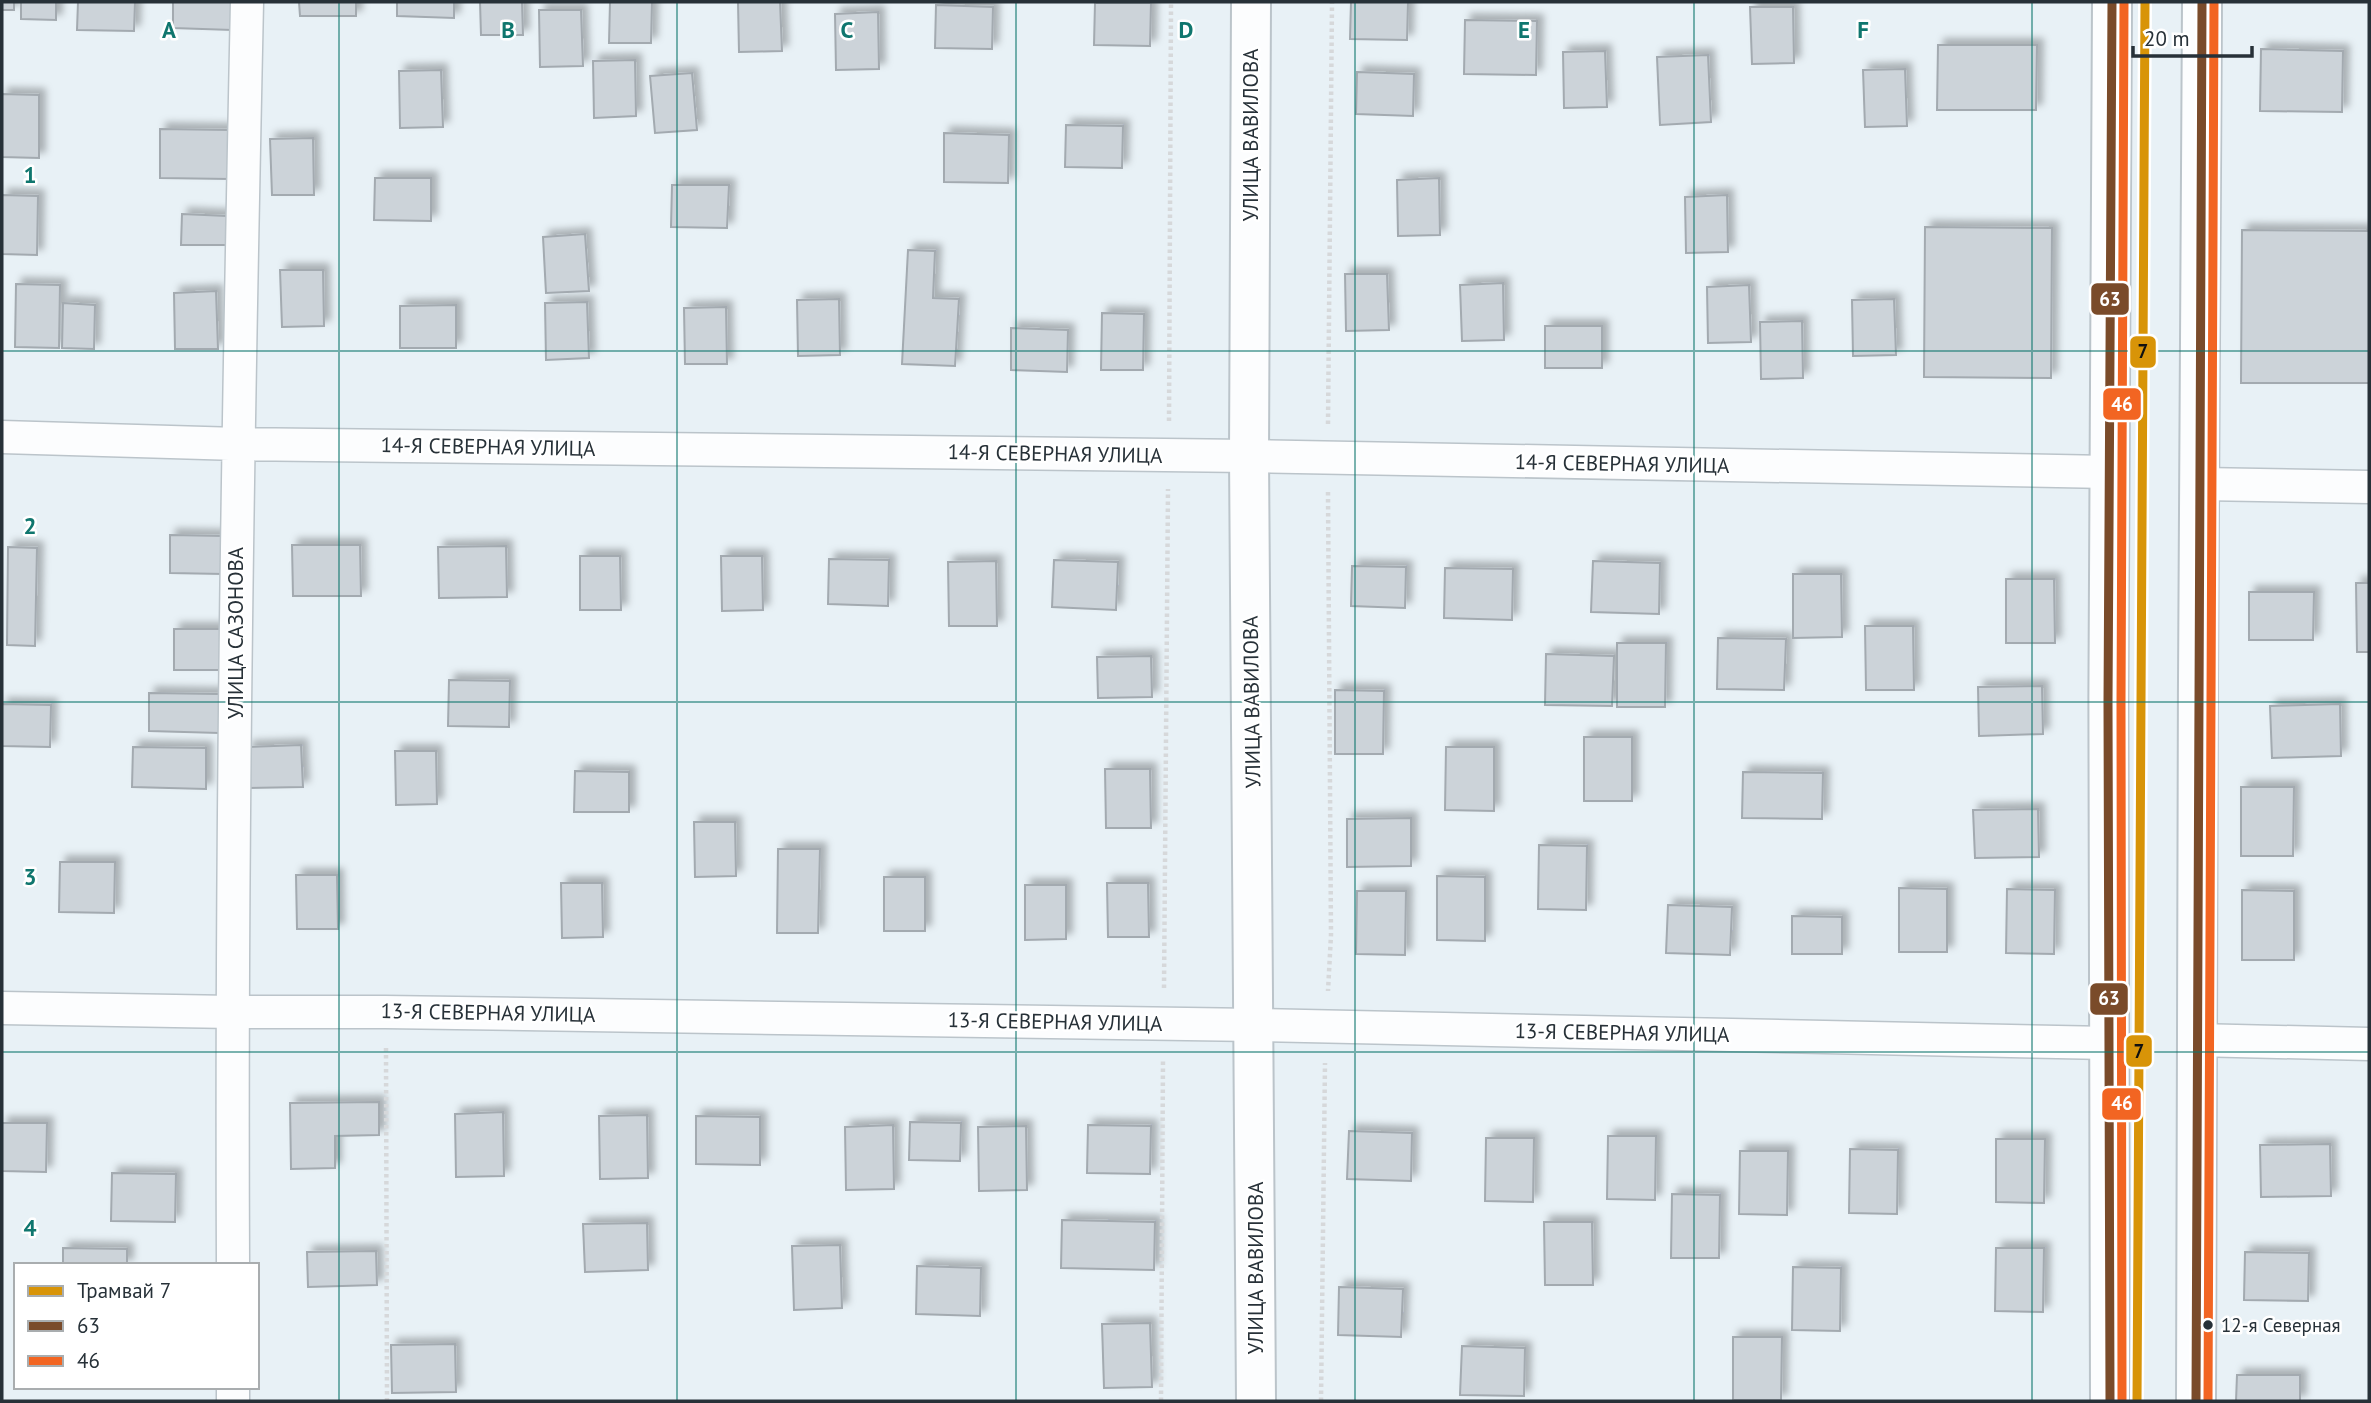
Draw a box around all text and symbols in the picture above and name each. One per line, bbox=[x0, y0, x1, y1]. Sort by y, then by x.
scale bar bbox=[2133, 14, 2252, 58]
text: A bbox=[162, 15, 176, 44]
text: B bbox=[501, 15, 515, 44]
text: C bbox=[841, 15, 854, 44]
text: D bbox=[1179, 15, 1193, 44]
text: E bbox=[1518, 15, 1530, 44]
text: F bbox=[1857, 15, 1869, 44]
text: 20 m bbox=[2144, 25, 2190, 52]
street label: УЛИЦА ВАВИЛОВА bbox=[1237, 48, 1264, 221]
text: 1 bbox=[23, 160, 37, 189]
line badge: 63 bbox=[2090, 282, 2130, 316]
text: 63 bbox=[2099, 287, 2121, 311]
line badge: 7 bbox=[2129, 335, 2157, 369]
text: 7 bbox=[2138, 339, 2148, 363]
line badge: 46 bbox=[2102, 387, 2142, 421]
text: 46 bbox=[2111, 392, 2133, 416]
street label: 14-Я СЕВЕРНАЯ УЛИЦА bbox=[380, 431, 596, 462]
street label: 14-Я СЕВЕРНАЯ УЛИЦА bbox=[947, 438, 1163, 469]
street label: 14-Я СЕВЕРНАЯ УЛИЦА bbox=[1514, 448, 1730, 479]
text: 2 bbox=[23, 511, 37, 540]
street label: УЛИЦА САЗОНОВА bbox=[222, 546, 249, 719]
street label: УЛИЦА ВАВИЛОВА bbox=[1236, 615, 1267, 789]
text: 3 bbox=[23, 862, 37, 891]
line badge: 63 bbox=[2089, 982, 2129, 1016]
text: 63 bbox=[2098, 986, 2120, 1010]
street label: 13-Я СЕВЕРНАЯ УЛИЦА bbox=[380, 997, 596, 1028]
street label: 13-Я СЕВЕРНАЯ УЛИЦА bbox=[947, 1006, 1163, 1037]
street label: 13-Я СЕВЕРНАЯ УЛИЦА bbox=[1514, 1017, 1730, 1048]
line badge: 7 bbox=[2125, 1034, 2153, 1068]
text: 7 bbox=[2134, 1039, 2144, 1063]
line badge: 46 bbox=[2101, 1087, 2142, 1121]
text: 46 bbox=[2111, 1091, 2133, 1115]
street label: УЛИЦА ВАВИЛОВА bbox=[1242, 1181, 1269, 1354]
text: 4 bbox=[23, 1213, 37, 1242]
legend bbox=[14, 1263, 259, 1389]
text: Трамвай 7 bbox=[77, 1277, 171, 1304]
text: 63 bbox=[77, 1312, 100, 1339]
place label: 12-я Северная bbox=[2221, 1313, 2341, 1337]
marker: 12-я Северная bbox=[2201, 1318, 2215, 1332]
text: 46 bbox=[77, 1347, 100, 1374]

